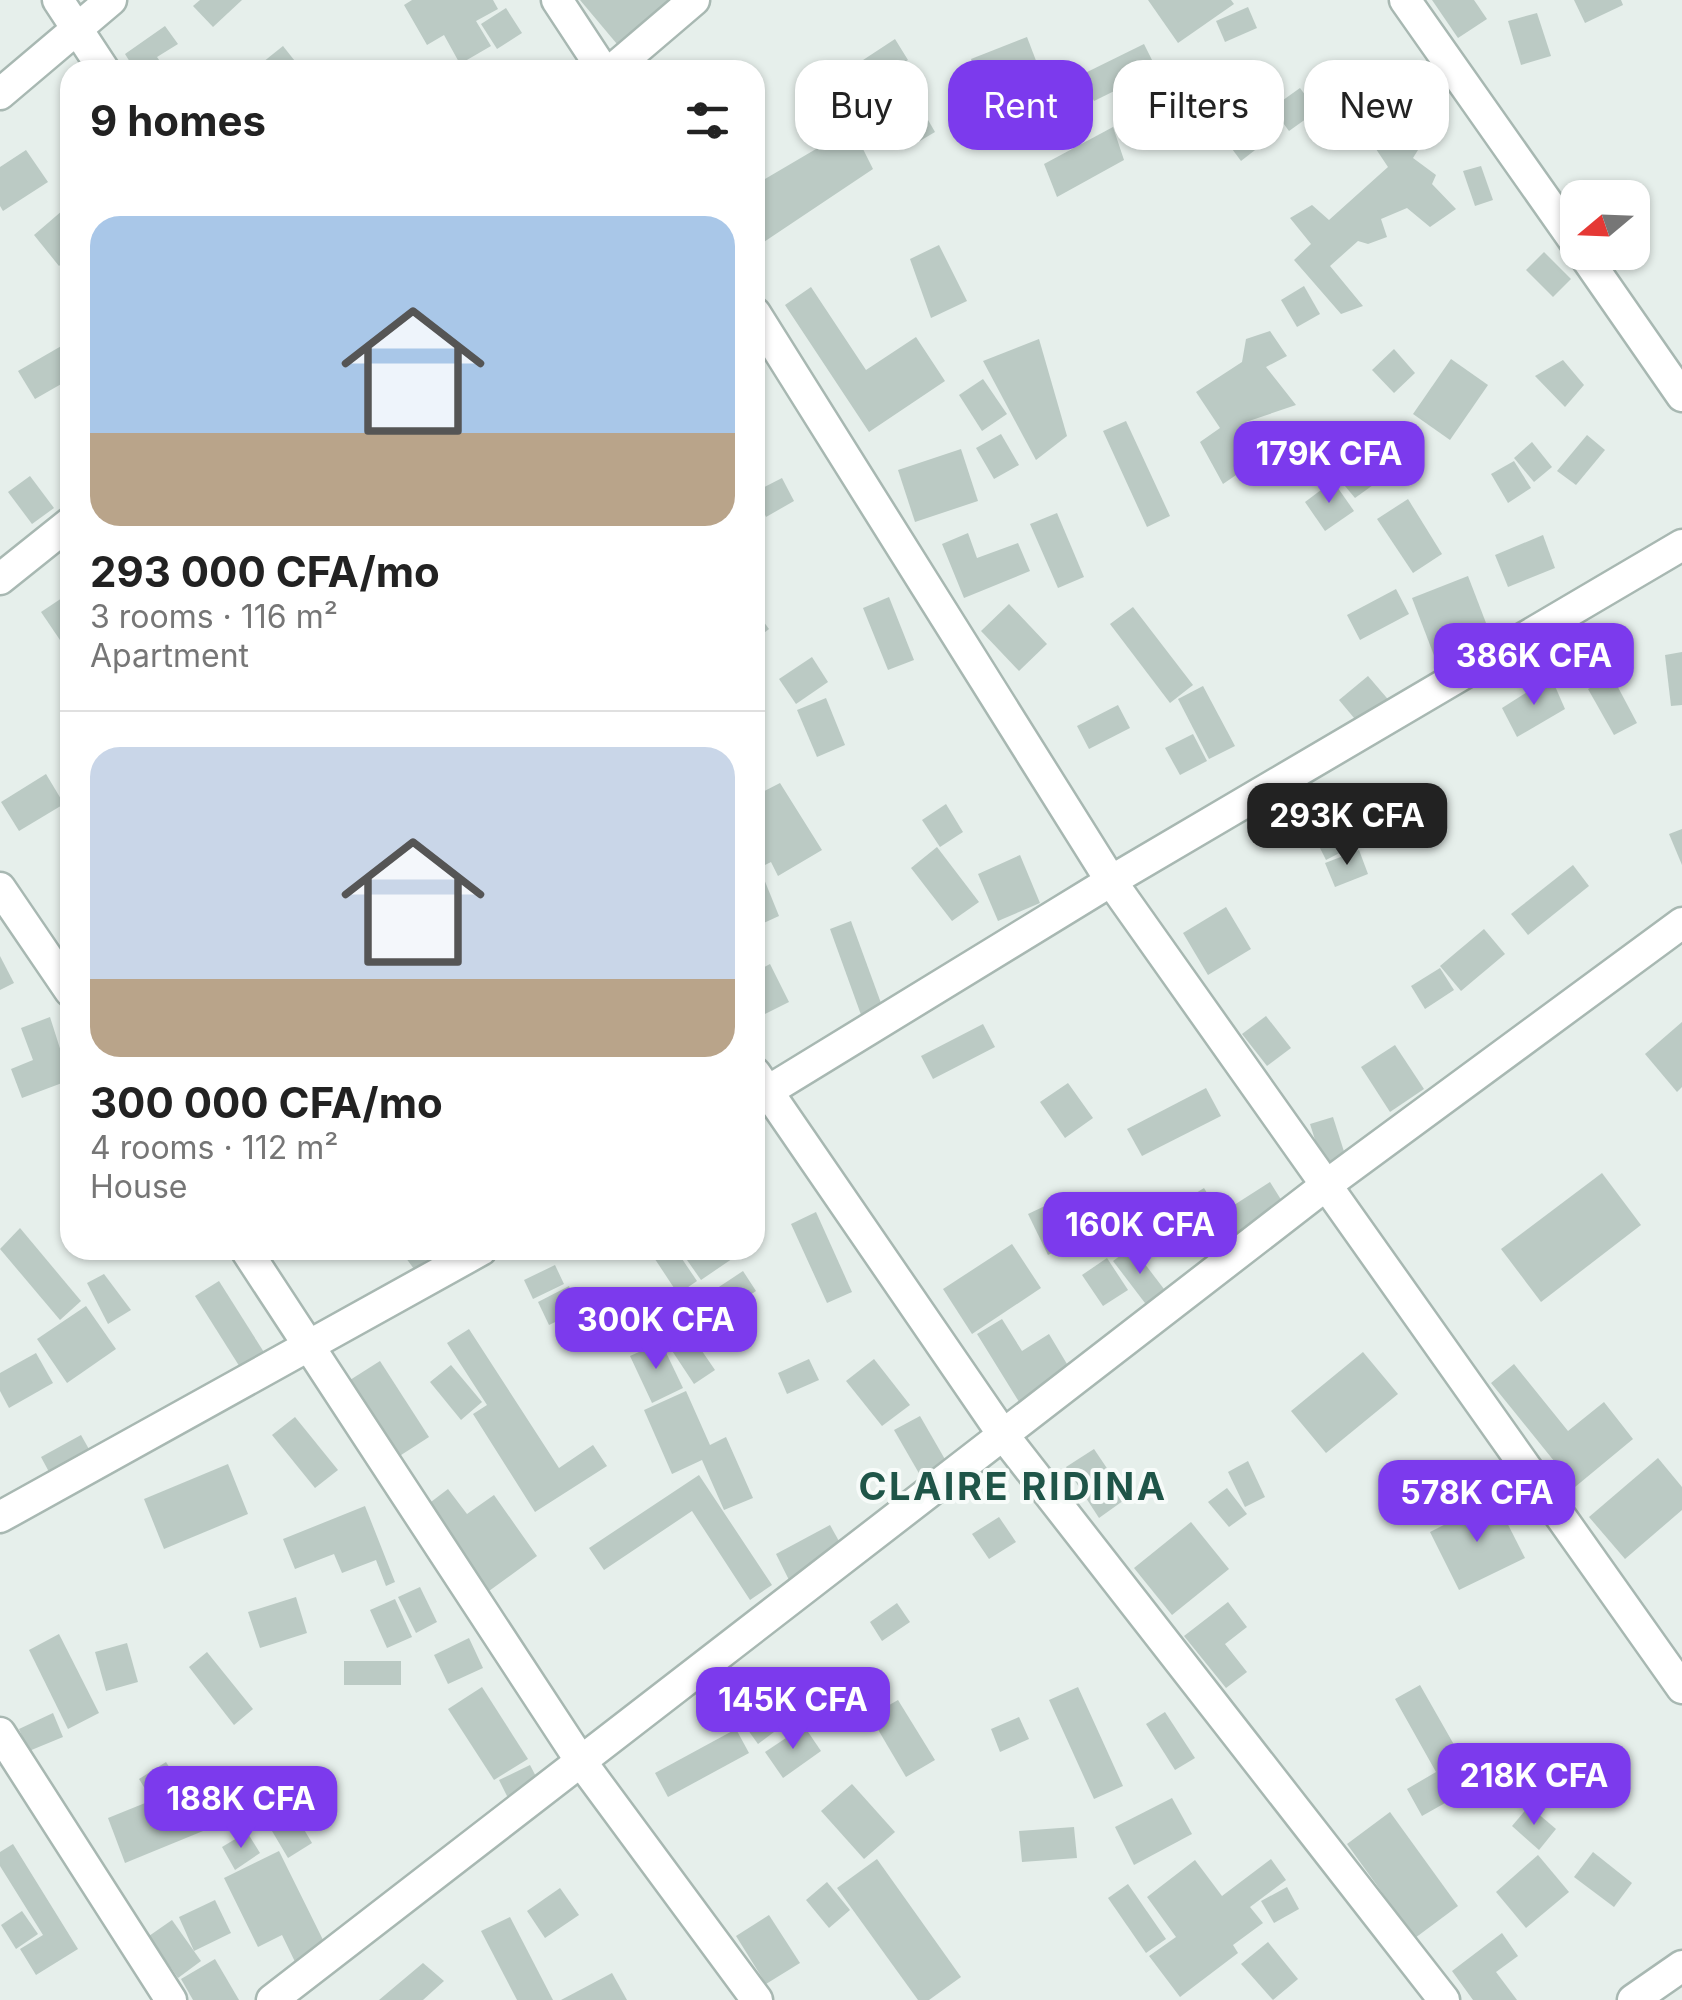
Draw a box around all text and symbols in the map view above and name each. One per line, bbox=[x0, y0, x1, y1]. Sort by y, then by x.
chip: Buy bbox=[795, 60, 928, 150]
chip: Rent bbox=[948, 60, 1093, 150]
chip: Filters bbox=[1113, 60, 1284, 150]
chip: New bbox=[1304, 60, 1449, 150]
icon: filters bbox=[680, 93, 735, 148]
text: 9 homes bbox=[90, 95, 266, 146]
north arrow bbox=[1560, 180, 1650, 270]
map controls bbox=[1560, 180, 1650, 270]
icon: home bbox=[323, 281, 503, 461]
pin: 179K CFA bbox=[1226, 421, 1432, 506]
text: 179K CFA bbox=[1256, 434, 1402, 473]
text: 293 000 CFA/mo bbox=[90, 546, 440, 597]
text: 3 rooms · 116 m² bbox=[90, 597, 338, 636]
pin: 386K CFA bbox=[1431, 623, 1637, 708]
text: Apartment bbox=[90, 636, 249, 675]
text: 386K CFA bbox=[1456, 636, 1612, 675]
pin: 293K CFA bbox=[1244, 783, 1450, 868]
text: 293K CFA bbox=[1269, 796, 1425, 835]
icon: home bbox=[323, 812, 503, 992]
text: 300 000 CFA/mo bbox=[90, 1077, 443, 1128]
text: 4 rooms · 112 m² bbox=[90, 1128, 338, 1167]
text: House bbox=[90, 1167, 187, 1206]
pin: 160K CFA bbox=[1037, 1192, 1243, 1277]
text: 160K CFA bbox=[1065, 1205, 1215, 1244]
pin: 300K CFA bbox=[553, 1287, 759, 1372]
text: 300K CFA bbox=[577, 1300, 735, 1339]
pin: 578K CFA bbox=[1374, 1460, 1580, 1545]
district label: CLAIRE RIDINA bbox=[858, 1463, 1168, 1509]
text: 578K CFA bbox=[1400, 1473, 1554, 1512]
pin: 145K CFA bbox=[690, 1667, 896, 1752]
text: 145K CFA bbox=[718, 1680, 868, 1719]
pin: 218K CFA bbox=[1431, 1743, 1637, 1828]
text: 218K CFA bbox=[1460, 1756, 1608, 1795]
pin: 188K CFA bbox=[138, 1766, 344, 1851]
text: 188K CFA bbox=[166, 1779, 316, 1818]

